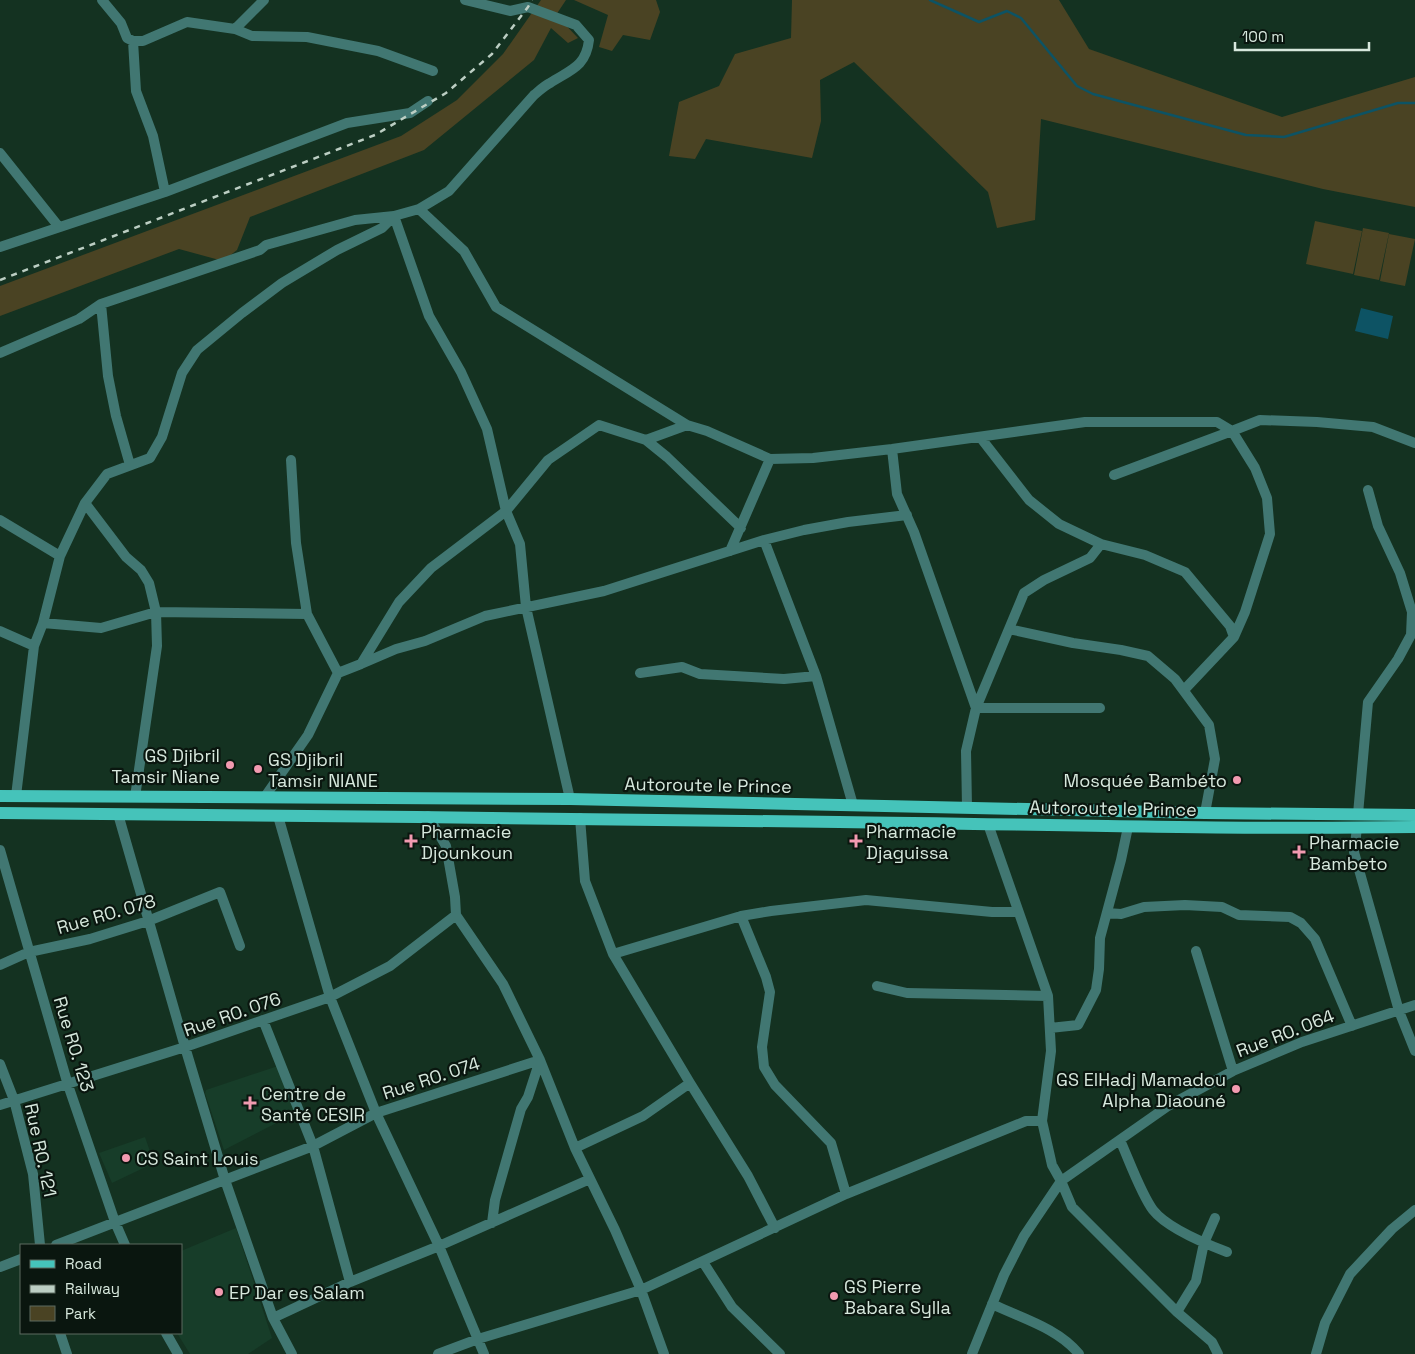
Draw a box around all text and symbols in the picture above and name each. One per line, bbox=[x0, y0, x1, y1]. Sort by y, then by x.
scale bar bbox=[1235, 20, 1369, 52]
text: 100 m bbox=[1242, 27, 1284, 46]
place label: GS Djibril Tamsir Niane bbox=[111, 744, 220, 788]
place label: GS Djibril Tamsir NIANE bbox=[268, 748, 378, 792]
marker: GS Djibril Tamsir Niane bbox=[224, 759, 236, 771]
marker: GS Djibril Tamsir NIANE bbox=[252, 763, 264, 775]
place label: Mosquée Bambéto bbox=[1064, 769, 1227, 792]
street label: Autoroute le Prince bbox=[624, 772, 792, 798]
marker: Mosquée Bambéto bbox=[1231, 774, 1243, 786]
street label: Autoroute le Prince bbox=[1029, 795, 1197, 821]
place label: Pharmacie Djounkoun bbox=[421, 820, 513, 864]
place label: Pharmacie Djaguissa bbox=[866, 820, 956, 864]
place label: Pharmacie Bambeto bbox=[1309, 831, 1399, 875]
marker: Pharmacie Djounkoun bbox=[405, 835, 417, 847]
marker: Pharmacie Djaguissa bbox=[850, 835, 862, 847]
marker: Pharmacie Bambeto bbox=[1293, 846, 1305, 858]
street label: Rue RO. 078 bbox=[54, 889, 158, 939]
street label: Rue RO. 076 bbox=[180, 987, 284, 1041]
street label: Rue RO. 123 bbox=[49, 994, 99, 1094]
street label: Rue RO. 064 bbox=[1233, 1004, 1337, 1062]
street label: Rue RO. 074 bbox=[380, 1051, 482, 1105]
place label: GS ElHadj Mamadou Alpha Diaouné bbox=[1056, 1068, 1226, 1112]
place label: Centre de Santé CESIR bbox=[261, 1082, 365, 1126]
marker: GS ElHadj Mamadou Alpha Diaouné bbox=[1230, 1083, 1242, 1095]
marker: Centre de Santé CESIR bbox=[243, 1096, 257, 1110]
street label: Rue RO. 121 bbox=[20, 1101, 62, 1199]
place label: CS Saint Louis bbox=[136, 1147, 259, 1170]
marker: CS Saint Louis bbox=[120, 1152, 132, 1164]
legend bbox=[20, 1244, 182, 1334]
text: Road bbox=[65, 1254, 102, 1273]
place label: GS Pierre Babara Sylla bbox=[844, 1275, 951, 1319]
text: Railway bbox=[65, 1279, 120, 1298]
place label: EP Dar es Salam bbox=[229, 1281, 365, 1304]
marker: EP Dar es Salam bbox=[213, 1286, 225, 1298]
marker: GS Pierre Babara Sylla bbox=[828, 1290, 840, 1302]
text: Park bbox=[65, 1304, 96, 1323]

